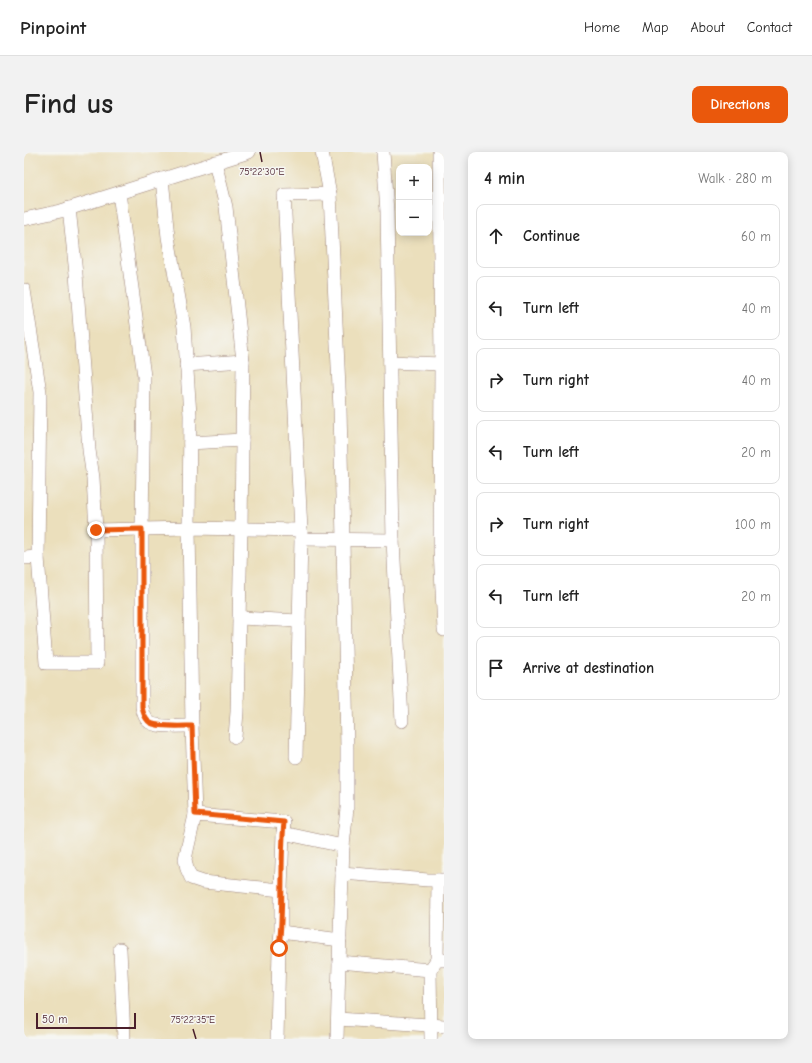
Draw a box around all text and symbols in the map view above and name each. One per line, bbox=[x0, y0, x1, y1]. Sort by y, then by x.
text: Pinpoint bbox=[20, 17, 86, 39]
text: Home bbox=[584, 19, 620, 36]
text: Map bbox=[642, 19, 668, 36]
text: About bbox=[690, 19, 725, 36]
text: Contact bbox=[747, 19, 792, 36]
button: Directions bbox=[692, 86, 788, 123]
text: Find us bbox=[24, 88, 113, 120]
map controls bbox=[396, 164, 432, 236]
button: + bbox=[396, 164, 432, 200]
text: 75°22'30"E bbox=[240, 166, 284, 178]
text: 4 min bbox=[484, 169, 525, 188]
text: Walk · 280 m bbox=[698, 171, 772, 186]
button: − bbox=[396, 200, 432, 236]
icon: ahead bbox=[485, 225, 507, 247]
text: Continue bbox=[523, 227, 580, 245]
text: 60 m bbox=[741, 229, 771, 244]
icon: left bbox=[485, 297, 507, 319]
text: Turn left bbox=[523, 299, 579, 317]
text: 40 m bbox=[742, 301, 771, 316]
icon: right bbox=[485, 369, 507, 391]
text: Turn right bbox=[523, 371, 589, 389]
text: 40 m bbox=[742, 373, 771, 388]
icon: left bbox=[485, 441, 507, 463]
text: Turn left bbox=[523, 443, 579, 461]
text: 20 m bbox=[741, 445, 771, 460]
icon: right bbox=[485, 513, 507, 535]
text: Turn right bbox=[523, 515, 589, 533]
text: 100 m bbox=[735, 517, 771, 532]
route end bbox=[87, 521, 105, 539]
icon: left bbox=[485, 585, 507, 607]
text: Turn left bbox=[523, 587, 579, 605]
text: 20 m bbox=[741, 589, 771, 604]
icon: arrive bbox=[485, 657, 507, 679]
text: Arrive at destination bbox=[523, 659, 654, 677]
route start bbox=[270, 939, 288, 957]
scale bar bbox=[36, 1011, 136, 1030]
text: 50 m bbox=[42, 1013, 67, 1026]
text: 75°22'35"E bbox=[171, 1014, 215, 1026]

